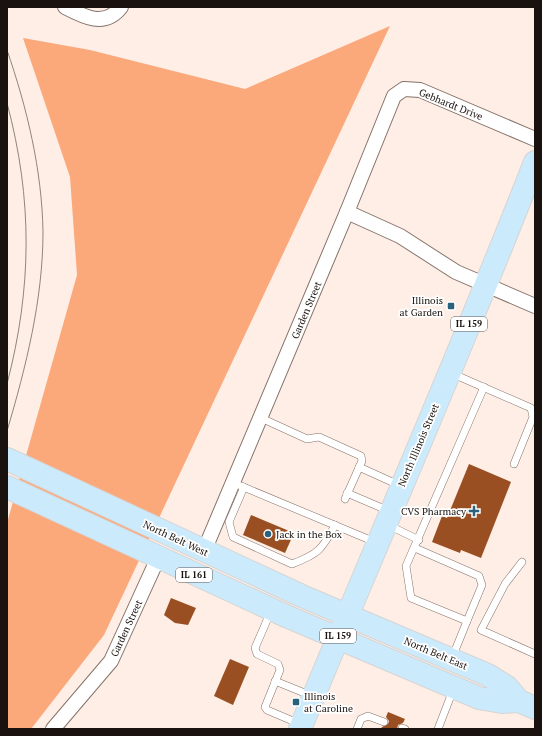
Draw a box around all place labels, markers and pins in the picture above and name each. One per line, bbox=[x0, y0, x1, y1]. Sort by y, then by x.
place label: Illinois at Garden bbox=[400, 294, 443, 319]
marker: Illinois at Garden bbox=[446, 301, 456, 311]
place label: CVS Pharmacy bbox=[401, 505, 467, 518]
marker: CVS Pharmacy bbox=[469, 506, 479, 516]
place label: Jack in the Box bbox=[276, 528, 343, 541]
marker: Jack in the Box bbox=[263, 529, 273, 539]
place label: Illinois at Caroline bbox=[304, 690, 353, 715]
marker: Illinois at Caroline bbox=[291, 697, 301, 707]

